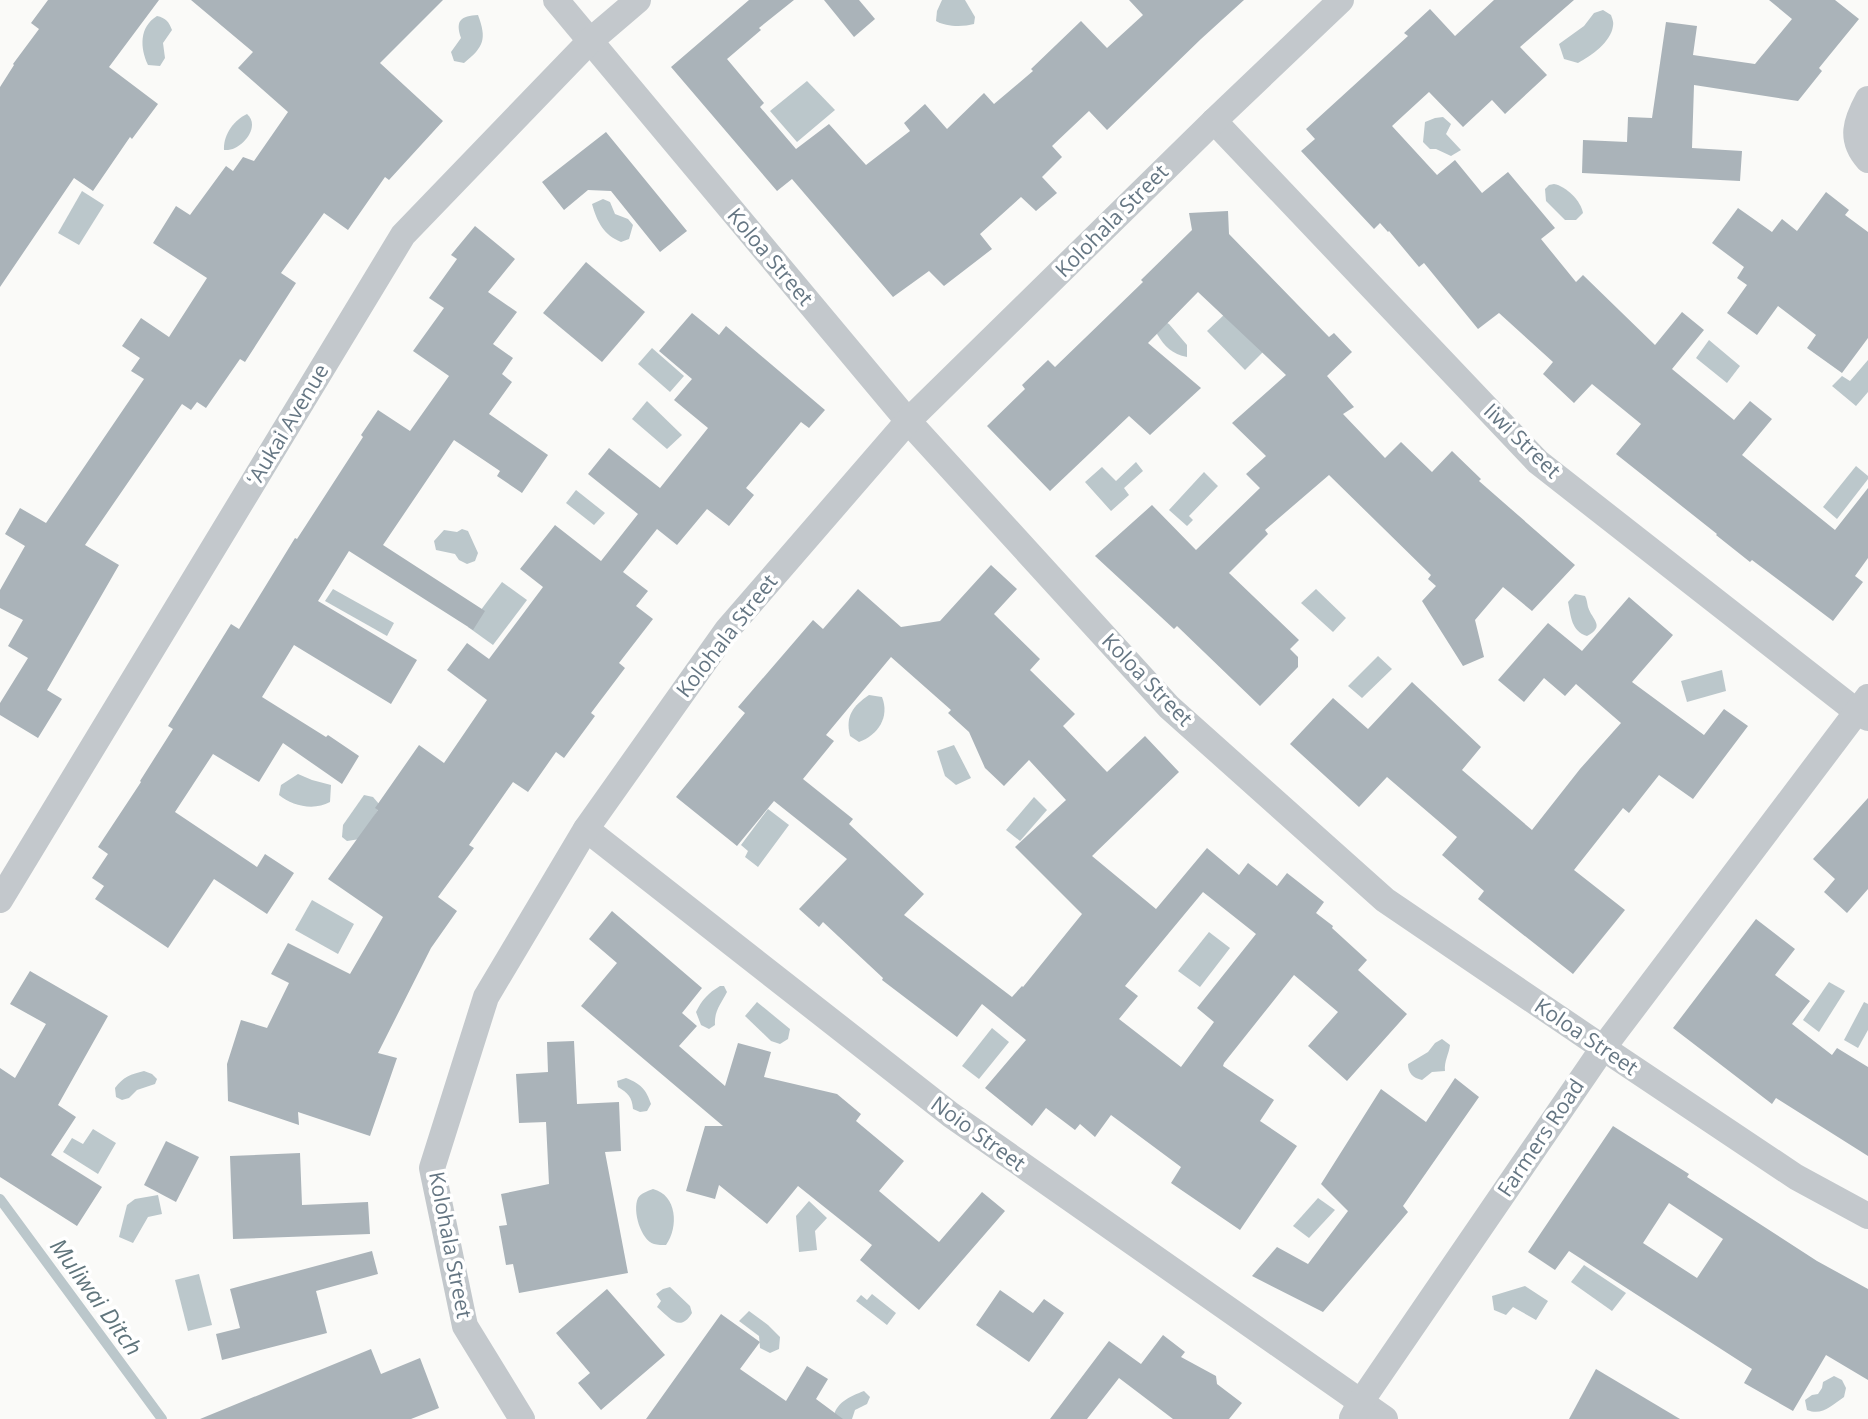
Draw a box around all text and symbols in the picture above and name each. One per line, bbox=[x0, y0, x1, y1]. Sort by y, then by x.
street label: Kolohala Street bbox=[1049, 158, 1174, 283]
street label: Koloa Street bbox=[722, 202, 820, 311]
street label: ʻAukai Avenue bbox=[240, 358, 335, 491]
street label: Iiwi Street bbox=[1478, 397, 1567, 484]
street label: Kolohala Street bbox=[669, 568, 783, 703]
street label: Koloa Street bbox=[1096, 627, 1199, 732]
street label: Koloa Street bbox=[1529, 991, 1644, 1081]
street label: Farmers Road bbox=[1490, 1073, 1590, 1202]
street label: Noio Street bbox=[926, 1089, 1032, 1177]
street label: Kolohala Street bbox=[423, 1169, 479, 1321]
water label: Muliwai Ditch bbox=[43, 1231, 150, 1362]

